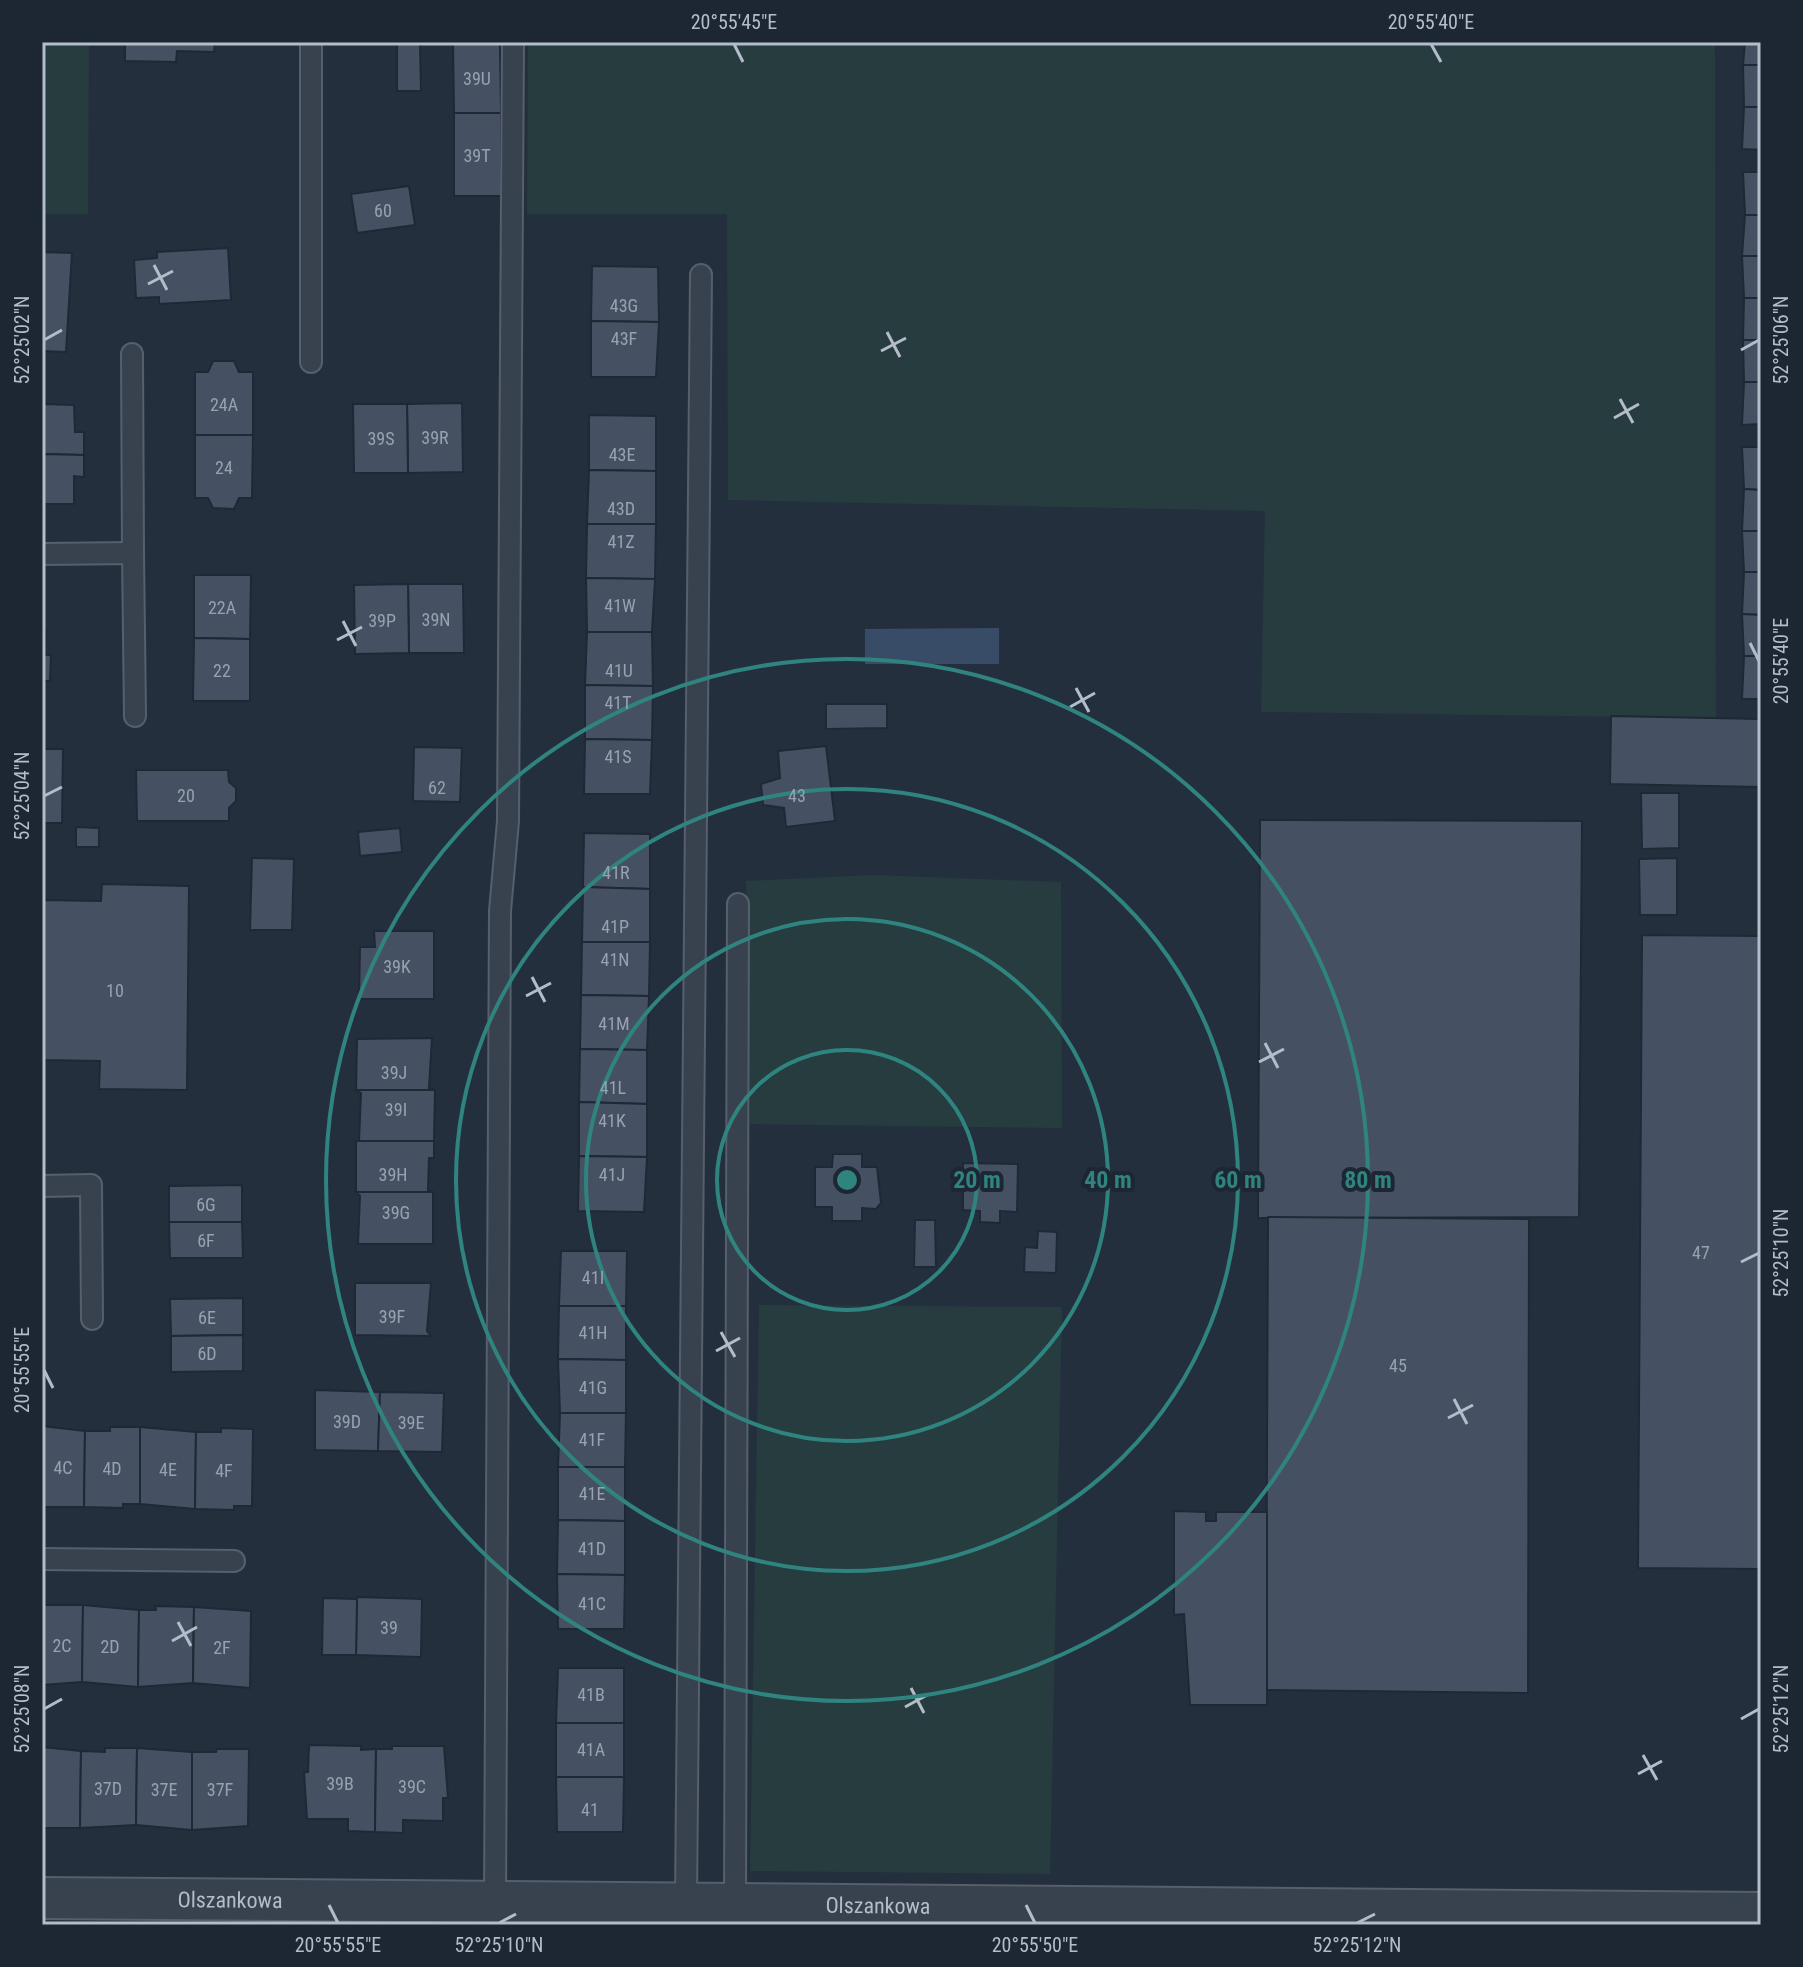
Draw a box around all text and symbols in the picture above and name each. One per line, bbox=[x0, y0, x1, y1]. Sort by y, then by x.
text: 20°55'45"E bbox=[691, 10, 777, 34]
text: 20°55'40"E bbox=[1388, 10, 1474, 34]
house number: 39U bbox=[463, 68, 491, 89]
house number: 39T bbox=[463, 145, 491, 166]
house number: 60 bbox=[374, 200, 392, 221]
text: 52°25'02"N bbox=[10, 295, 34, 385]
house number: 43G bbox=[610, 295, 638, 316]
text: 52°25'06"N bbox=[1769, 295, 1793, 385]
house number: 43F bbox=[611, 328, 638, 349]
house number: 24A bbox=[210, 394, 239, 415]
house number: 39R bbox=[421, 427, 449, 448]
house number: 39S bbox=[367, 428, 395, 449]
house number: 43E bbox=[609, 444, 635, 465]
house number: 24 bbox=[215, 457, 233, 478]
house number: 43D bbox=[607, 498, 635, 519]
house number: 41Z bbox=[607, 531, 635, 552]
house number: 41W bbox=[604, 595, 636, 616]
house number: 22A bbox=[208, 597, 237, 618]
house number: 39N bbox=[422, 609, 450, 630]
house number: 39P bbox=[368, 610, 396, 631]
text: 20°55'40"E bbox=[1769, 618, 1793, 704]
house number: 22 bbox=[213, 660, 231, 681]
house number: 41U bbox=[605, 660, 633, 681]
house number: 41T bbox=[604, 692, 632, 713]
house number: 41S bbox=[604, 746, 632, 767]
text: 52°25'04"N bbox=[10, 751, 34, 841]
house number: 62 bbox=[428, 777, 446, 798]
house number: 20 bbox=[177, 785, 195, 806]
house number: 43 bbox=[788, 785, 806, 806]
house number: 41R bbox=[602, 862, 630, 883]
house number: 41P bbox=[601, 916, 629, 937]
house number: 41N bbox=[601, 949, 629, 970]
house number: 39K bbox=[383, 956, 411, 977]
house number: 10 bbox=[106, 980, 124, 1001]
house number: 41M bbox=[598, 1013, 630, 1034]
house number: 39J bbox=[381, 1062, 407, 1083]
house number: 41L bbox=[600, 1077, 627, 1098]
house number: 39I bbox=[385, 1099, 407, 1120]
house number: 41K bbox=[598, 1110, 626, 1131]
house number: 39H bbox=[379, 1164, 407, 1185]
house number: 41J bbox=[599, 1164, 625, 1185]
centre of rings bbox=[833, 1166, 861, 1194]
text: 20 m bbox=[953, 1166, 1001, 1194]
text: 40 m bbox=[1084, 1166, 1132, 1194]
text: 60 m bbox=[1214, 1166, 1262, 1194]
text: 80 m bbox=[1344, 1166, 1392, 1194]
house number: 6G bbox=[196, 1194, 216, 1215]
house number: 39G bbox=[382, 1202, 410, 1223]
text: 52°25'10"N bbox=[1769, 1208, 1793, 1298]
house number: 6F bbox=[197, 1230, 215, 1251]
house number: 47 bbox=[1692, 1242, 1710, 1263]
house number: 41I bbox=[582, 1267, 604, 1288]
house number: 39F bbox=[379, 1306, 406, 1327]
house number: 6E bbox=[198, 1307, 216, 1328]
house number: 41H bbox=[579, 1322, 607, 1343]
text: 20°55'55"E bbox=[10, 1327, 34, 1413]
house number: 6D bbox=[197, 1343, 217, 1364]
house number: 45 bbox=[1389, 1355, 1407, 1376]
house number: 41G bbox=[579, 1377, 607, 1398]
house number: 39D bbox=[333, 1411, 361, 1432]
house number: 39E bbox=[398, 1412, 424, 1433]
house number: 41F bbox=[579, 1429, 606, 1450]
house number: 4C bbox=[53, 1457, 73, 1478]
house number: 4D bbox=[102, 1458, 122, 1479]
house number: 4E bbox=[159, 1459, 177, 1480]
house number: 4F bbox=[215, 1460, 233, 1481]
house number: 41E bbox=[579, 1483, 605, 1504]
house number: 41D bbox=[578, 1538, 606, 1559]
house number: 41C bbox=[578, 1593, 606, 1614]
house number: 39 bbox=[380, 1617, 398, 1638]
house number: 2C bbox=[52, 1635, 72, 1656]
house number: 2D bbox=[100, 1636, 120, 1657]
house number: 2F bbox=[213, 1637, 231, 1658]
text: 52°25'08"N bbox=[10, 1664, 34, 1754]
text: 52°25'12"N bbox=[1769, 1664, 1793, 1754]
house number: 41B bbox=[577, 1684, 605, 1705]
house number: 41A bbox=[577, 1739, 606, 1760]
house number: 39B bbox=[326, 1773, 354, 1794]
house number: 39C bbox=[398, 1776, 426, 1797]
house number: 37D bbox=[94, 1778, 122, 1799]
house number: 37E bbox=[151, 1779, 177, 1800]
house number: 37F bbox=[207, 1779, 234, 1800]
house number: 41 bbox=[581, 1799, 599, 1820]
street label: Olszankowa bbox=[177, 1887, 283, 1913]
street label: Olszankowa bbox=[825, 1892, 931, 1918]
text: 20°55'55"E bbox=[295, 1933, 381, 1957]
text: 52°25'10"N bbox=[454, 1933, 544, 1957]
text: 20°55'50"E bbox=[992, 1933, 1078, 1957]
text: 52°25'12"N bbox=[1312, 1933, 1402, 1957]

